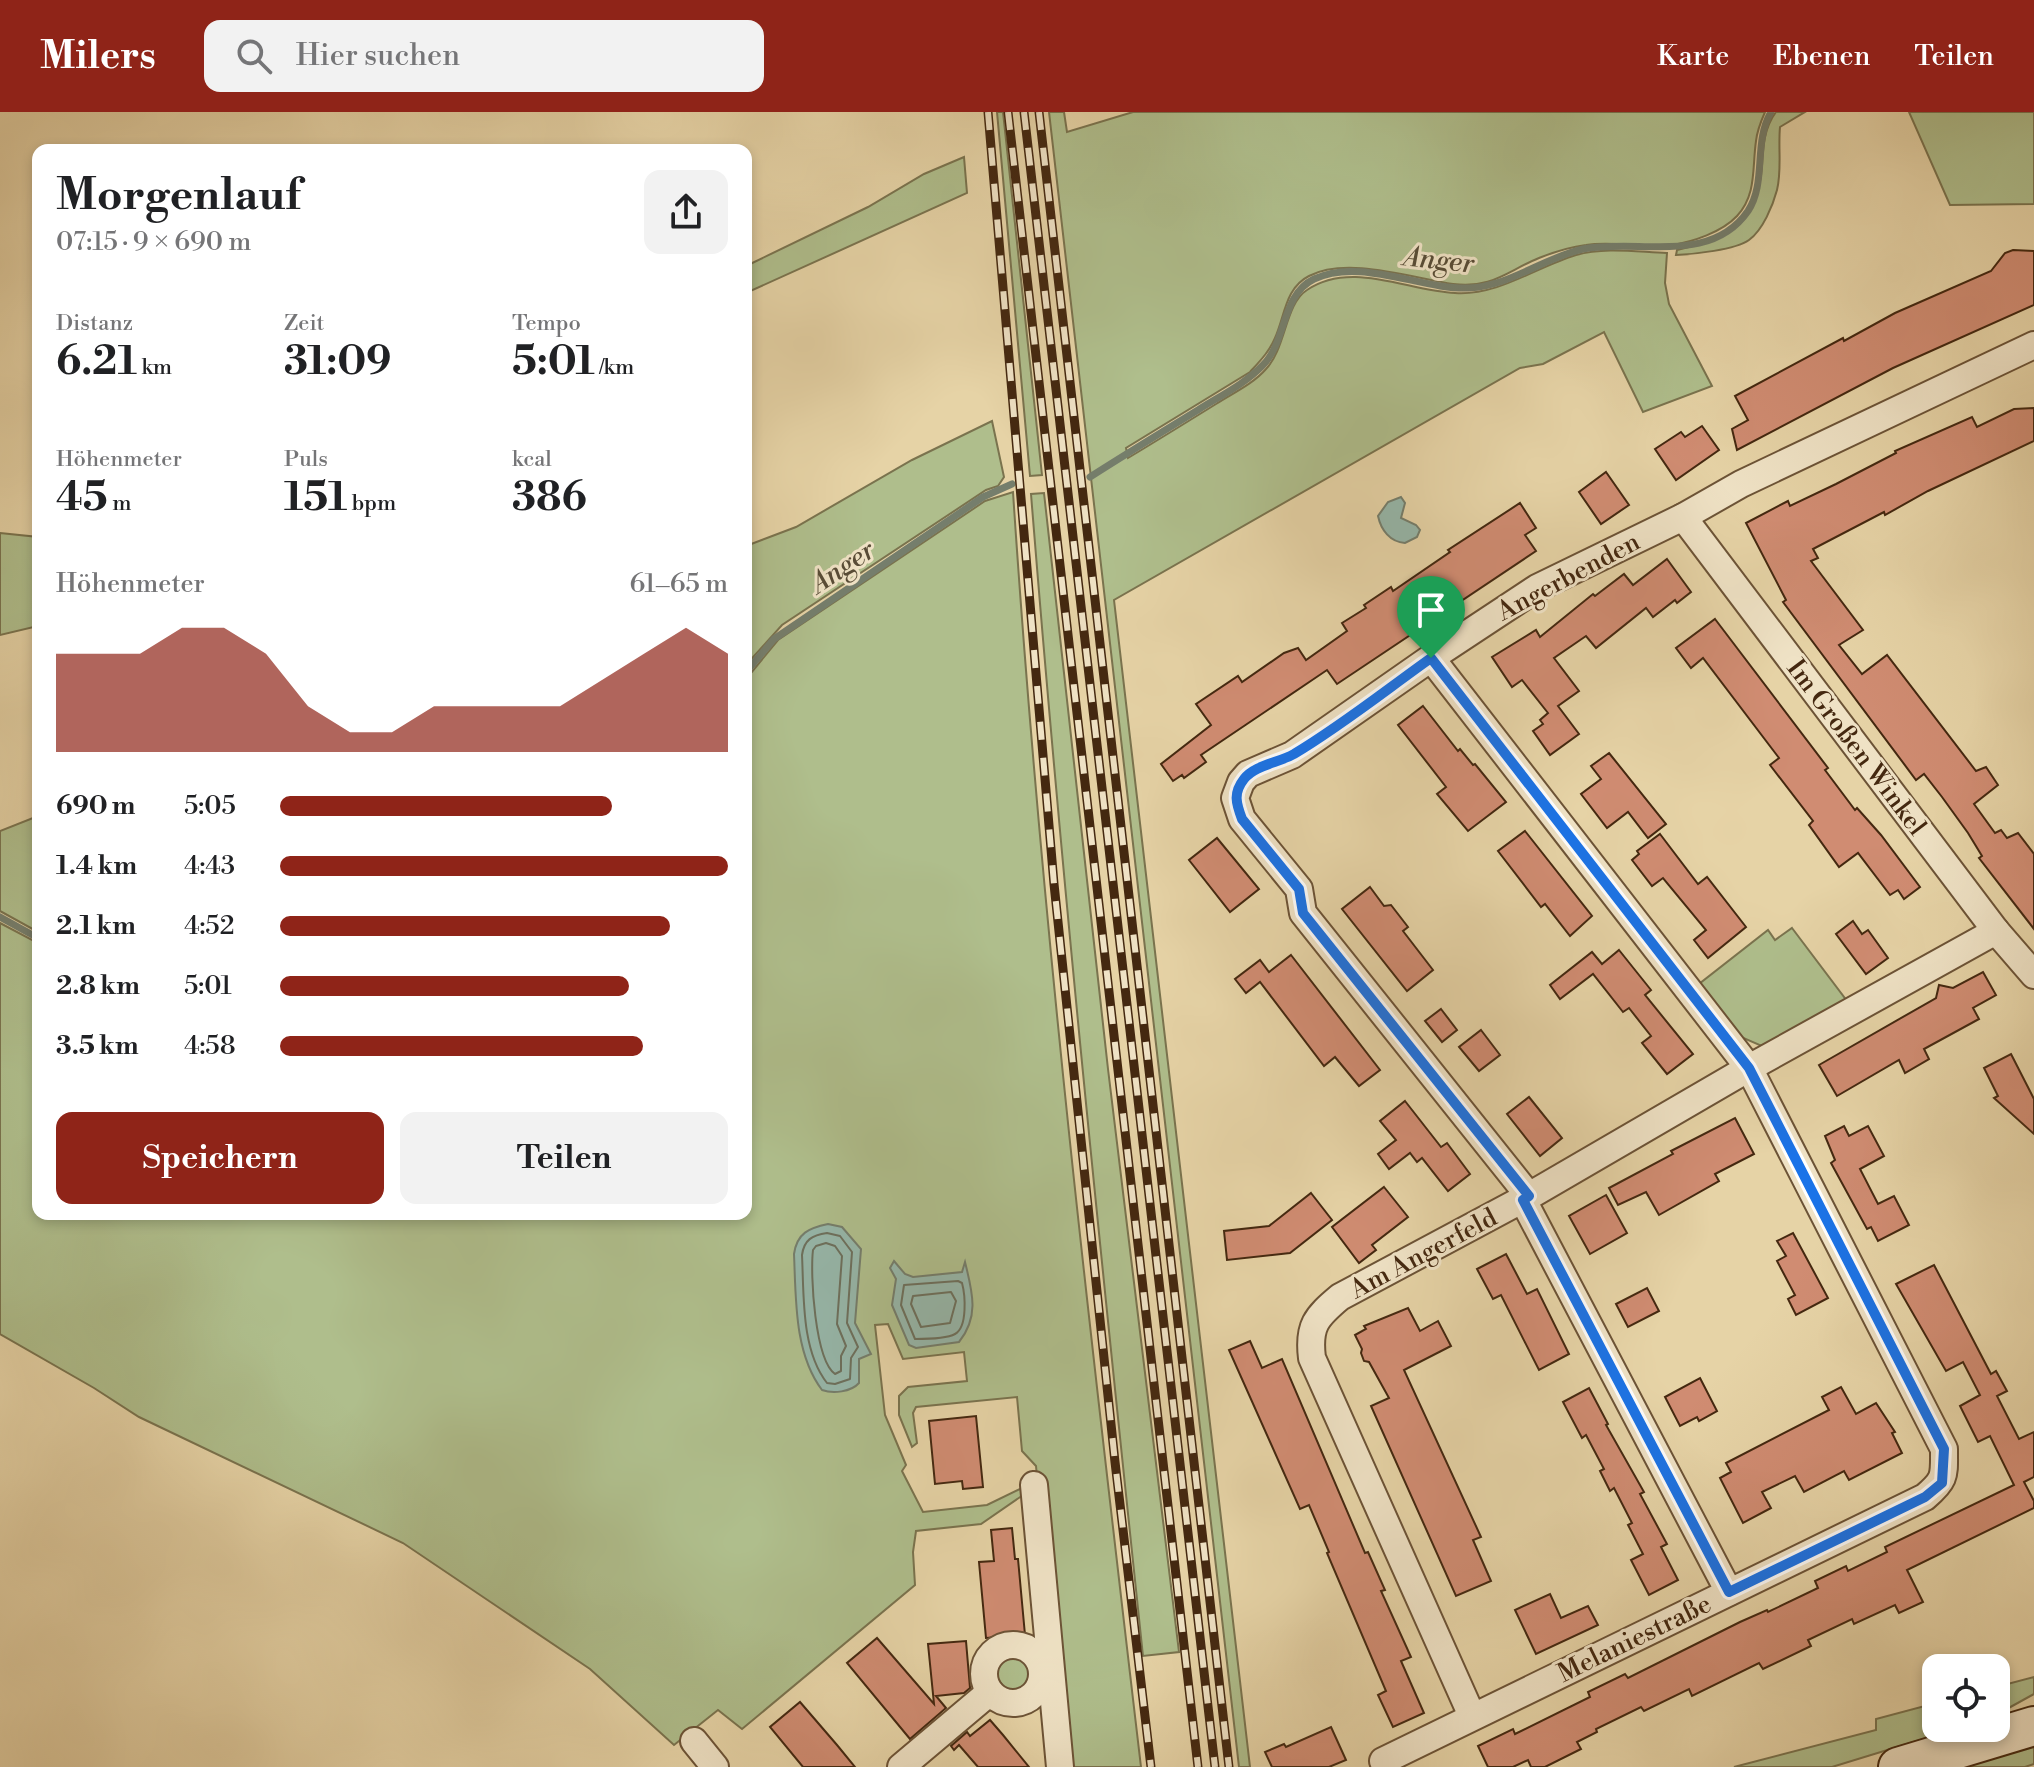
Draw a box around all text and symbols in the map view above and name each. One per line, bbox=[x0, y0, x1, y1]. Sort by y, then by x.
search box bbox=[204, 20, 764, 92]
text: Milers bbox=[40, 33, 156, 80]
icon: search bbox=[232, 34, 276, 78]
text: Hier suchen bbox=[296, 37, 460, 75]
text: Karte bbox=[1657, 39, 1729, 74]
text: Ebenen bbox=[1773, 39, 1870, 74]
text: Teilen bbox=[1914, 39, 1994, 74]
text: Morgenlauf bbox=[56, 168, 301, 223]
button: share bbox=[644, 170, 728, 254]
text: 07:15 · 9 × 690 m bbox=[56, 226, 251, 258]
water label: Anger bbox=[1399, 239, 1477, 282]
text: Distanz bbox=[56, 310, 133, 337]
text: Zeit bbox=[284, 310, 324, 337]
text: Tempo bbox=[512, 310, 581, 337]
text: 6.21 bbox=[56, 337, 137, 387]
text: 31:09 bbox=[284, 337, 392, 387]
text: 5:01 bbox=[512, 337, 595, 387]
text: km bbox=[137, 354, 172, 381]
text: /km bbox=[595, 354, 634, 381]
text: Höhenmeter bbox=[56, 446, 182, 473]
text: Puls bbox=[284, 446, 328, 473]
text: kcal bbox=[512, 446, 552, 473]
text: 45 bbox=[56, 473, 108, 523]
text: 151 bbox=[284, 473, 347, 523]
text: 386 bbox=[512, 473, 587, 523]
text: m bbox=[108, 490, 131, 517]
text: bpm bbox=[347, 490, 396, 517]
street label: Angerbenden bbox=[1491, 526, 1646, 628]
water label: Anger bbox=[801, 532, 883, 603]
text: Höhenmeter bbox=[56, 568, 205, 600]
text: 61–65 m bbox=[630, 568, 728, 600]
pin bbox=[1397, 576, 1465, 658]
icon: arrive bbox=[1409, 588, 1453, 632]
street label: Im Großen Winkel bbox=[1780, 653, 1933, 842]
text: 690 m bbox=[56, 790, 135, 822]
text: 5:05 bbox=[184, 790, 236, 822]
text: 1.4 km bbox=[56, 850, 137, 882]
text: 4:43 bbox=[184, 850, 235, 882]
text: 2.1 km bbox=[56, 910, 136, 942]
text: 4:52 bbox=[184, 910, 235, 942]
text: 2.8 km bbox=[56, 970, 140, 1002]
text: 5:01 bbox=[184, 970, 232, 1002]
text: 3.5 km bbox=[56, 1030, 139, 1062]
text: 4:58 bbox=[184, 1030, 236, 1062]
button: Speichern bbox=[56, 1112, 384, 1204]
button: Teilen bbox=[400, 1112, 728, 1204]
street label: Am Angerfeld bbox=[1344, 1202, 1503, 1306]
street label: Melaniestraße bbox=[1552, 1588, 1716, 1690]
map controls bbox=[1922, 1654, 2010, 1742]
button: locate bbox=[1922, 1654, 2010, 1742]

